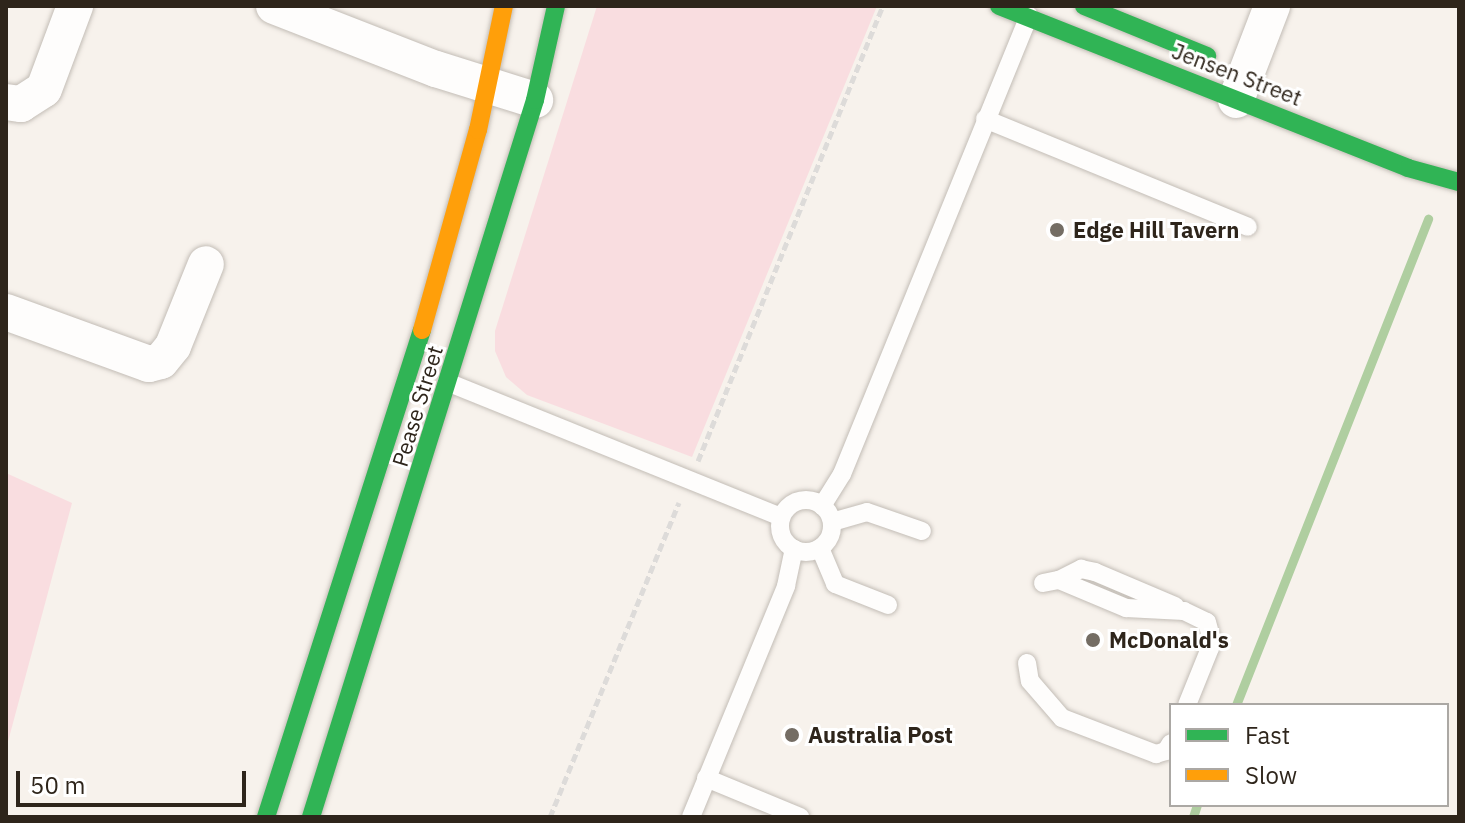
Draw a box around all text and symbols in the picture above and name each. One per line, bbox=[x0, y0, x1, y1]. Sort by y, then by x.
street label: Jensen Street bbox=[1168, 37, 1306, 111]
place label: Edge Hill Tavern bbox=[1073, 217, 1239, 243]
marker: Edge Hill Tavern bbox=[1048, 221, 1066, 239]
street label: Pease Street bbox=[386, 342, 448, 470]
place label: McDonald's bbox=[1109, 627, 1229, 653]
marker: McDonald's bbox=[1084, 631, 1102, 649]
legend bbox=[1169, 703, 1449, 807]
text: Fast bbox=[1245, 719, 1290, 751]
place label: Australia Post bbox=[808, 722, 953, 748]
marker: Australia Post bbox=[783, 726, 801, 744]
scale bar bbox=[20, 755, 250, 805]
text: Slow bbox=[1245, 759, 1297, 791]
text: 50 m bbox=[30, 769, 85, 801]

